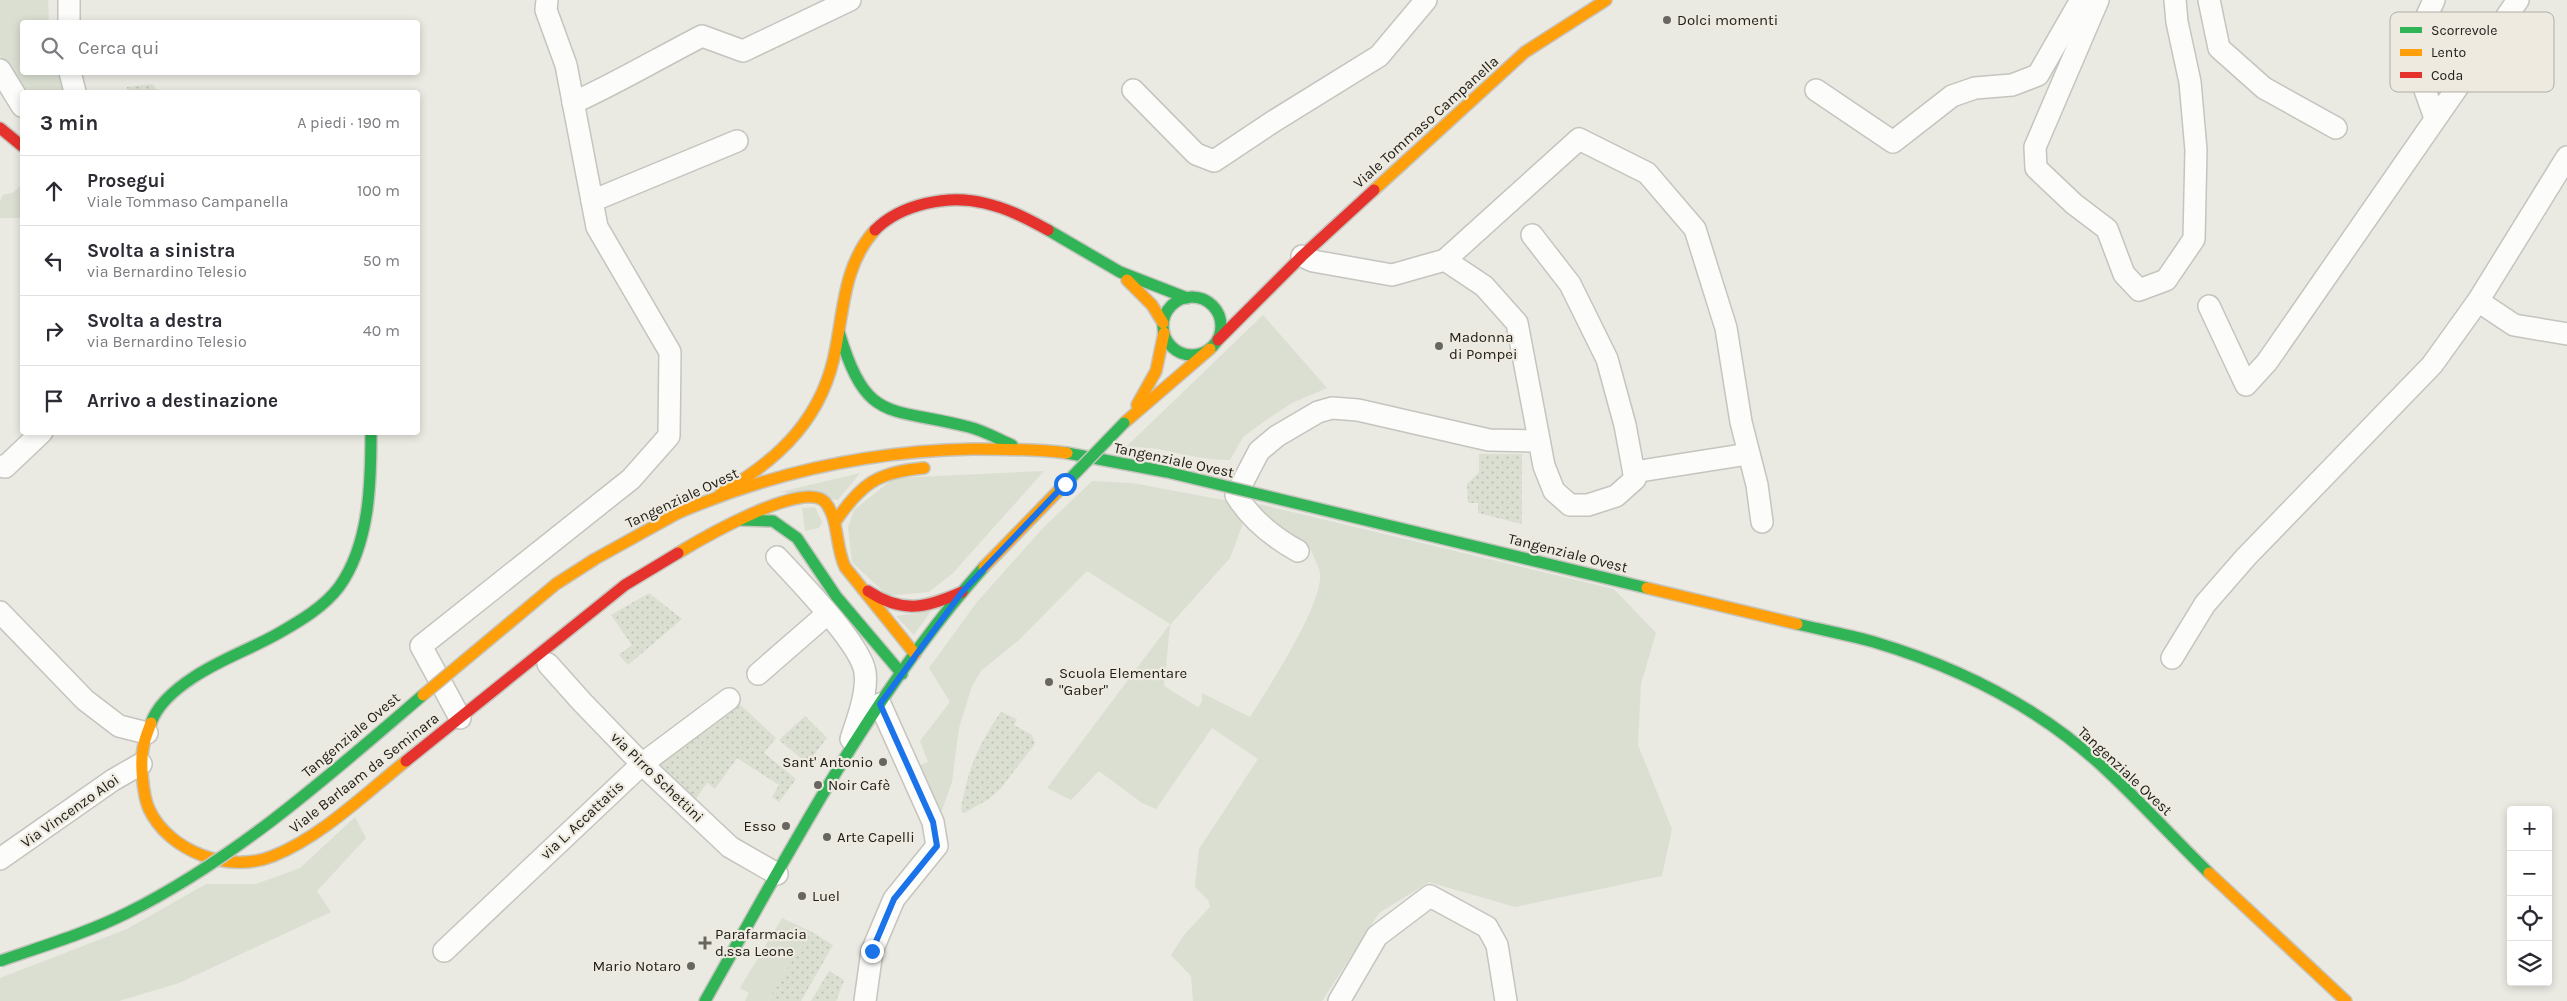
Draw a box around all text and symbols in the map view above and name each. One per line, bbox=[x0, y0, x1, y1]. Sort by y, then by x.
place label: Dolci momenti bbox=[1677, 11, 1778, 29]
legend bbox=[2390, 12, 2554, 92]
marker: Dolci momenti bbox=[1661, 14, 1673, 26]
search box bbox=[20, 20, 420, 75]
text: Scorrevole bbox=[2431, 22, 2497, 39]
icon: search bbox=[38, 34, 66, 62]
text: Cerca qui bbox=[78, 37, 159, 59]
text: Lento bbox=[2431, 44, 2466, 61]
street label: Viale Tommaso Campanella bbox=[1350, 52, 1502, 192]
text: Coda bbox=[2431, 67, 2463, 84]
text: 3 min bbox=[40, 111, 98, 135]
text: A piedi · 190 m bbox=[297, 113, 400, 132]
text: Prosegui bbox=[87, 170, 166, 192]
icon: ahead bbox=[40, 177, 68, 205]
text: 100 m bbox=[357, 181, 400, 200]
text: Viale Tommaso Campanella bbox=[87, 192, 289, 211]
text: Svolta a sinistra bbox=[87, 240, 235, 262]
icon: left bbox=[40, 247, 68, 275]
text: 50 m bbox=[363, 251, 400, 270]
text: via Bernardino Telesio bbox=[87, 262, 247, 281]
text: Svolta a destra bbox=[87, 310, 223, 332]
icon: right bbox=[40, 317, 68, 345]
text: 40 m bbox=[363, 321, 400, 340]
place label: Madonna di Pompei bbox=[1449, 328, 1517, 363]
text: via Bernardino Telesio bbox=[87, 332, 247, 351]
marker: Madonna di Pompei bbox=[1433, 340, 1445, 352]
icon: arrive bbox=[40, 387, 68, 415]
text: Arrivo a destinazione bbox=[87, 390, 278, 412]
street label: Tangenziale Ovest bbox=[1112, 438, 1236, 482]
street label: Tangenziale Ovest bbox=[623, 464, 742, 532]
route start bbox=[1054, 473, 1077, 496]
street label: Tangenziale Ovest bbox=[1506, 529, 1630, 577]
place label: Scuola Elementare "Gaber" bbox=[1059, 664, 1187, 699]
marker: Scuola Elementare "Gaber" bbox=[1043, 676, 1055, 688]
street label: Tangenziale Ovest bbox=[298, 689, 404, 781]
street label: Viale Barlaam da Seminara bbox=[286, 709, 442, 837]
street label: Tangenziale Ovest bbox=[2074, 723, 2176, 820]
street label: via Pirro Schettini bbox=[607, 728, 707, 826]
place label: Sant' Antonio bbox=[782, 753, 873, 771]
marker: Sant' Antonio bbox=[877, 756, 889, 768]
street label: Via Vincenzo Aloi bbox=[18, 770, 122, 852]
place label: Noir Cafè bbox=[828, 776, 890, 794]
street label: via L. Accattatis bbox=[537, 777, 627, 863]
marker: Noir Cafè bbox=[812, 779, 824, 791]
map controls bbox=[2507, 806, 2552, 986]
button: + bbox=[2507, 806, 2552, 851]
place label: Esso bbox=[744, 817, 776, 835]
marker: Esso bbox=[780, 820, 792, 832]
place label: Arte Capelli bbox=[837, 828, 915, 846]
marker: Arte Capelli bbox=[821, 831, 833, 843]
button: − bbox=[2507, 851, 2552, 896]
place label: Luel bbox=[812, 887, 840, 905]
marker: Luel bbox=[796, 890, 808, 902]
button: locate bbox=[2507, 896, 2552, 941]
place label: Parafarmacia d.ssa Leone bbox=[715, 925, 807, 960]
marker: Parafarmacia d.ssa Leone bbox=[699, 937, 711, 949]
route end bbox=[861, 940, 884, 963]
button: layers bbox=[2507, 941, 2552, 986]
place label: Mario Notaro bbox=[592, 957, 681, 975]
marker: Mario Notaro bbox=[685, 960, 697, 972]

